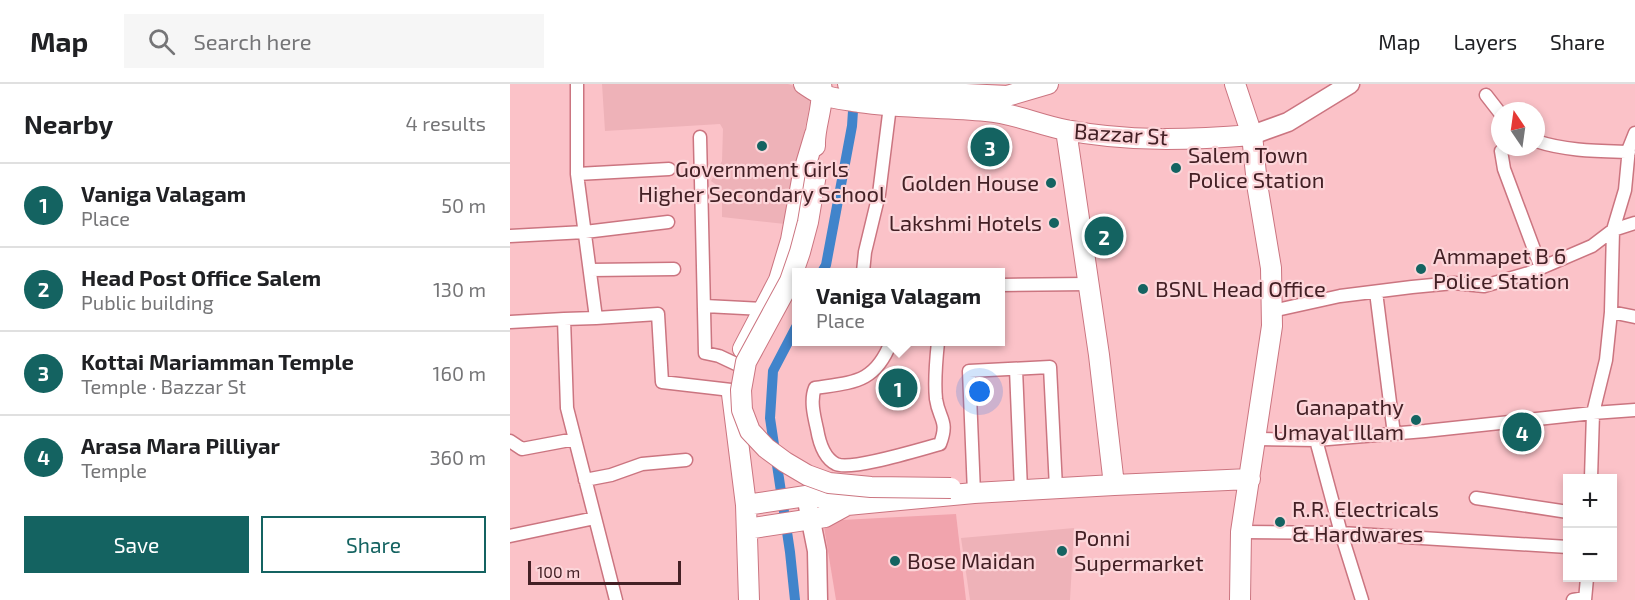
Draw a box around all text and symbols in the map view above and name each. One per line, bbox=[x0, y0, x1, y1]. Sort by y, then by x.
search box bbox=[124, 14, 544, 68]
text: Map bbox=[30, 24, 88, 58]
icon: search bbox=[145, 25, 178, 58]
text: Search here bbox=[193, 28, 312, 54]
text: Map bbox=[1378, 29, 1420, 54]
text: Layers bbox=[1453, 29, 1517, 54]
text: Share bbox=[1550, 29, 1605, 54]
north arrow bbox=[1491, 102, 1545, 156]
text: Nearby bbox=[24, 108, 113, 139]
text: 4 results bbox=[406, 111, 486, 135]
street label: Bazzar St bbox=[1073, 117, 1169, 149]
pin: 3 bbox=[970, 124, 1010, 170]
marker: Government Girls Higher Secondary School bbox=[755, 139, 769, 153]
place label: Salem Town Police Station bbox=[1188, 141, 1324, 192]
place label: Government Girls Higher Secondary School bbox=[638, 155, 886, 206]
marker: Salem Town Police Station bbox=[1169, 161, 1183, 175]
place label: Golden House bbox=[901, 169, 1039, 195]
marker: Golden House bbox=[1044, 176, 1058, 190]
text: Vaniga Valagam bbox=[81, 180, 246, 206]
text: 1 bbox=[39, 193, 48, 217]
text: 50 m bbox=[441, 193, 486, 217]
text: Place bbox=[81, 206, 130, 230]
place label: Lakshmi Hotels bbox=[889, 209, 1042, 235]
pin: 2 bbox=[1084, 214, 1124, 258]
marker: Lakshmi Hotels bbox=[1047, 216, 1061, 230]
place label: Ammapet B 6 Police Station bbox=[1433, 242, 1569, 293]
marker: Ammapet B 6 Police Station bbox=[1414, 262, 1428, 276]
text: Head Post Office Salem bbox=[81, 264, 321, 290]
popup bbox=[792, 268, 1005, 346]
place label: BSNL Head Office bbox=[1155, 275, 1326, 301]
text: 2 bbox=[38, 277, 49, 301]
text: 130 m bbox=[433, 277, 486, 301]
text: Vaniga Valagam bbox=[816, 282, 981, 308]
marker: BSNL Head Office bbox=[1136, 282, 1150, 296]
text: Public building bbox=[81, 290, 214, 314]
text: Place bbox=[816, 308, 865, 332]
text: Kottai Mariamman Temple bbox=[81, 348, 354, 374]
text: 3 bbox=[38, 361, 49, 385]
text: 160 m bbox=[433, 361, 486, 385]
pin: 1 bbox=[878, 366, 918, 410]
text: Temple · Bazzar St bbox=[81, 374, 246, 398]
your location bbox=[965, 377, 994, 406]
place label: Ganapathy Umayal Illam bbox=[1273, 393, 1404, 444]
pin: 4 bbox=[1502, 410, 1542, 454]
marker: Ganapathy Umayal Illam bbox=[1409, 413, 1423, 427]
text: Arasa Mara Pilliyar bbox=[81, 432, 280, 458]
text: 4 bbox=[37, 445, 50, 469]
text: 360 m bbox=[429, 445, 486, 469]
text: Temple bbox=[81, 458, 147, 482]
map controls bbox=[1563, 474, 1617, 582]
button: + bbox=[1563, 474, 1617, 528]
place label: R.R. Electricals & Hardwares bbox=[1292, 495, 1439, 546]
marker: R.R. Electricals & Hardwares bbox=[1273, 515, 1287, 529]
button: Save bbox=[24, 516, 249, 573]
button: Share bbox=[261, 516, 486, 573]
place label: Ponni Supermarket bbox=[1074, 524, 1204, 575]
button: − bbox=[1563, 528, 1617, 582]
marker: Ponni Supermarket bbox=[1055, 544, 1069, 558]
place label: Bose Maidan bbox=[907, 547, 1035, 573]
marker: Bose Maidan bbox=[888, 554, 902, 568]
scale bar bbox=[528, 558, 681, 586]
text: 100 m bbox=[537, 562, 580, 581]

